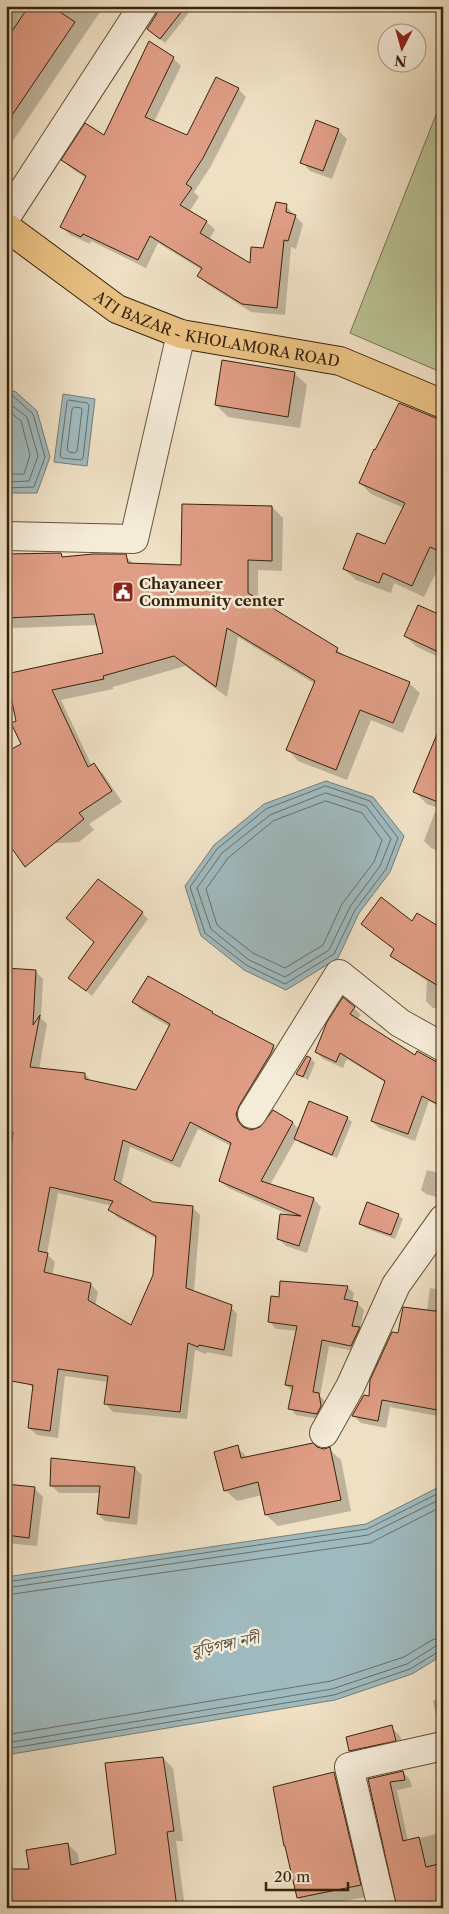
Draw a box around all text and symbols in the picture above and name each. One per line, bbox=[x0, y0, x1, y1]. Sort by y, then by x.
north arrow bbox=[376, 22, 426, 72]
text: N bbox=[394, 51, 408, 71]
street label: ATI BAZAR - KHOLAMORA ROAD bbox=[90, 286, 341, 370]
place label: Chayaneer Community center bbox=[139, 574, 285, 610]
public building icon: Chayaneer Community center bbox=[111, 580, 135, 604]
water label: বুড়িগঙ্গা নদী bbox=[189, 1627, 263, 1661]
scale bar bbox=[266, 1859, 349, 1891]
text: 20 m bbox=[274, 1867, 310, 1886]

